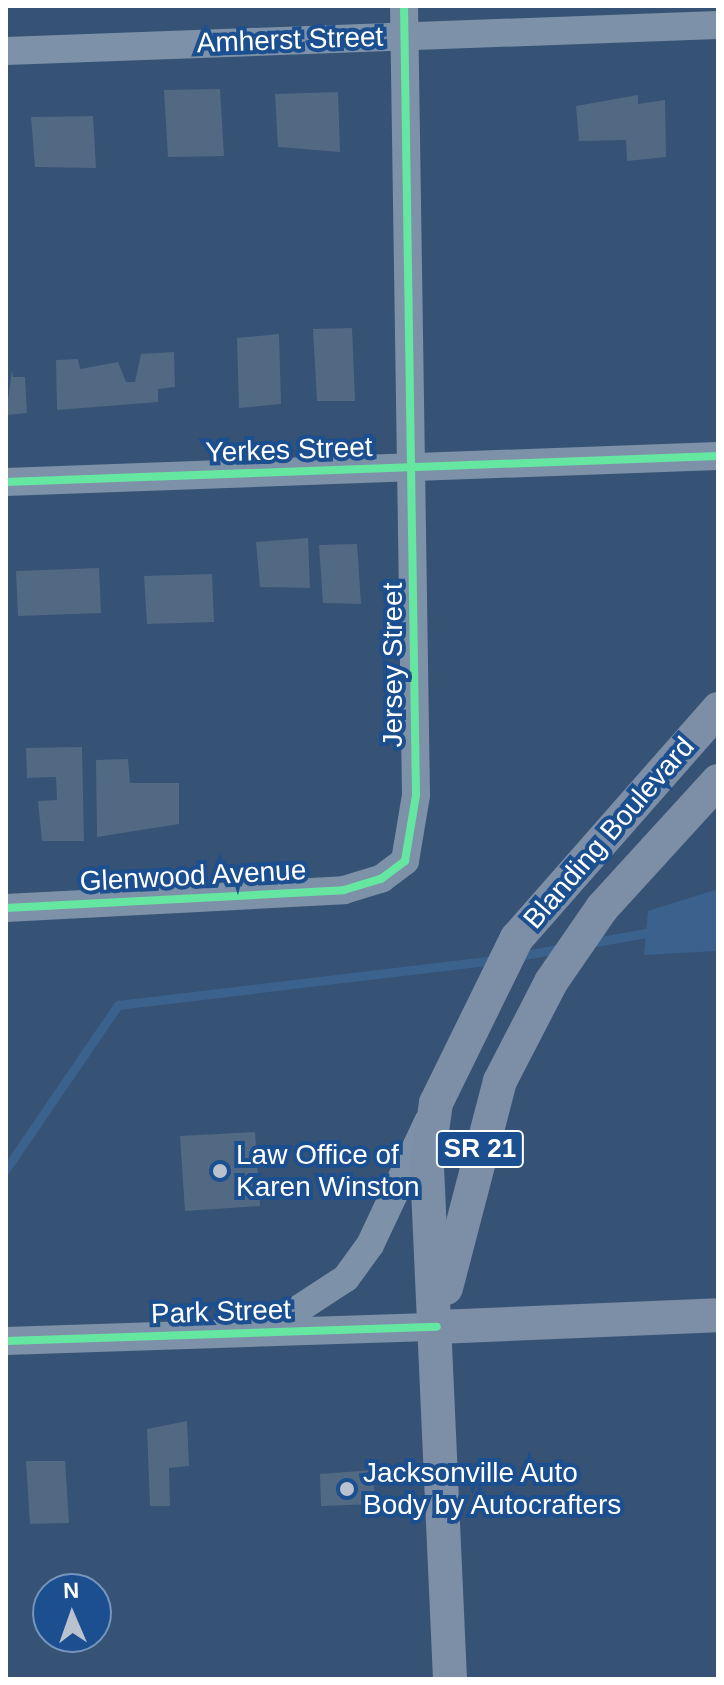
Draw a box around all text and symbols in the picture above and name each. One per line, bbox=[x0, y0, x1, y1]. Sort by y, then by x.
street label: Amherst Street bbox=[196, 20, 384, 60]
street label: Yerkes Street bbox=[205, 430, 373, 470]
street label: Jersey Street bbox=[376, 583, 410, 747]
street label: Blanding Boulevard bbox=[517, 730, 701, 936]
street label: Glenwood Avenue bbox=[78, 853, 308, 899]
road number: SR 21 bbox=[434, 1127, 526, 1171]
place label: Law Office of Karen Winston bbox=[236, 1138, 420, 1204]
marker: Law Office of Karen Winston bbox=[211, 1162, 229, 1180]
street label: Park Street bbox=[150, 1293, 292, 1331]
place label: Jacksonville Auto Body by Autocrafters bbox=[363, 1456, 623, 1522]
marker: Jacksonville Auto Body by Autocrafters bbox=[338, 1480, 356, 1498]
north arrow bbox=[32, 1573, 112, 1653]
text: N bbox=[63, 1578, 80, 1603]

